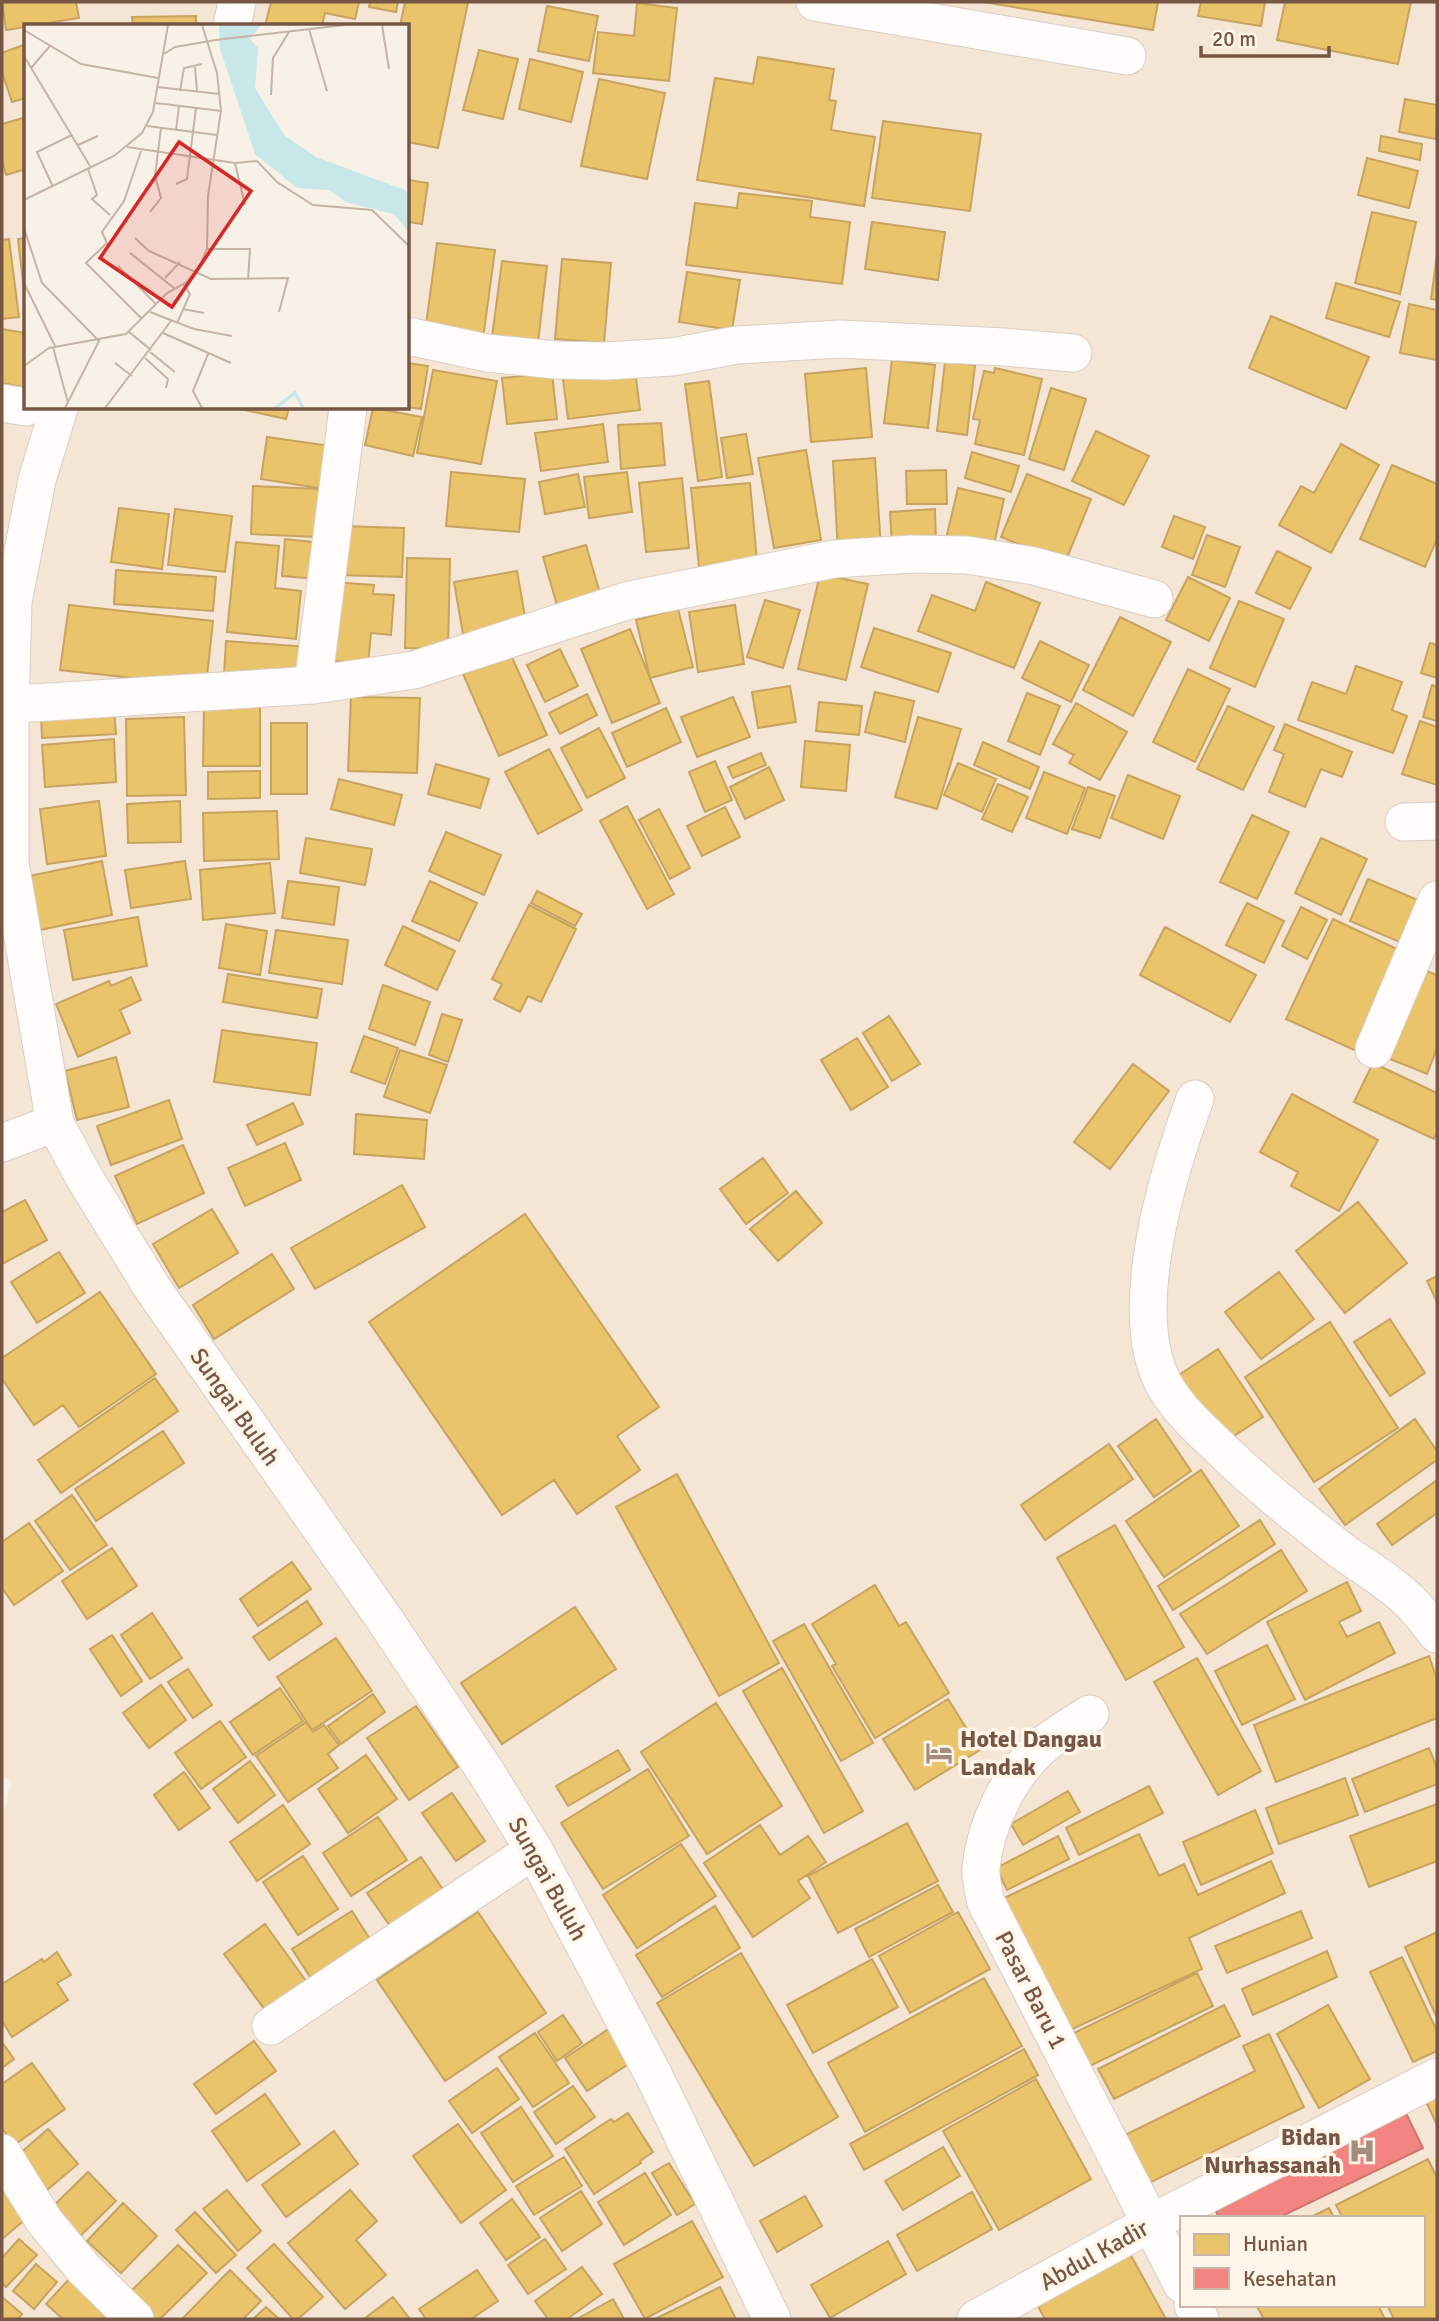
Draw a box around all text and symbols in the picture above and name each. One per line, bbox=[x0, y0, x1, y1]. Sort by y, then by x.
scale bar bbox=[1201, 14, 1329, 58]
inset map bbox=[24, 24, 410, 410]
text: 20 m bbox=[1212, 26, 1256, 52]
street label: Sungai Buluh bbox=[183, 1342, 287, 1472]
place label: Hotel Dangau Landak bbox=[960, 1724, 1102, 1782]
hotel icon: Hotel Dangau Landak bbox=[924, 1738, 954, 1768]
street label: Sungai Buluh bbox=[502, 1812, 594, 1946]
street label: Pasar Baru 1 bbox=[988, 1926, 1074, 2054]
place label: Bidan Nurhassanah bbox=[1204, 2122, 1341, 2180]
hospital icon: Bidan Nurhassanah bbox=[1347, 2136, 1377, 2166]
street label: Abdul Kadir bbox=[1034, 2213, 1154, 2297]
legend bbox=[1180, 2216, 1425, 2307]
text: Hunian bbox=[1243, 2231, 1308, 2257]
text: Kesehatan bbox=[1243, 2266, 1337, 2292]

